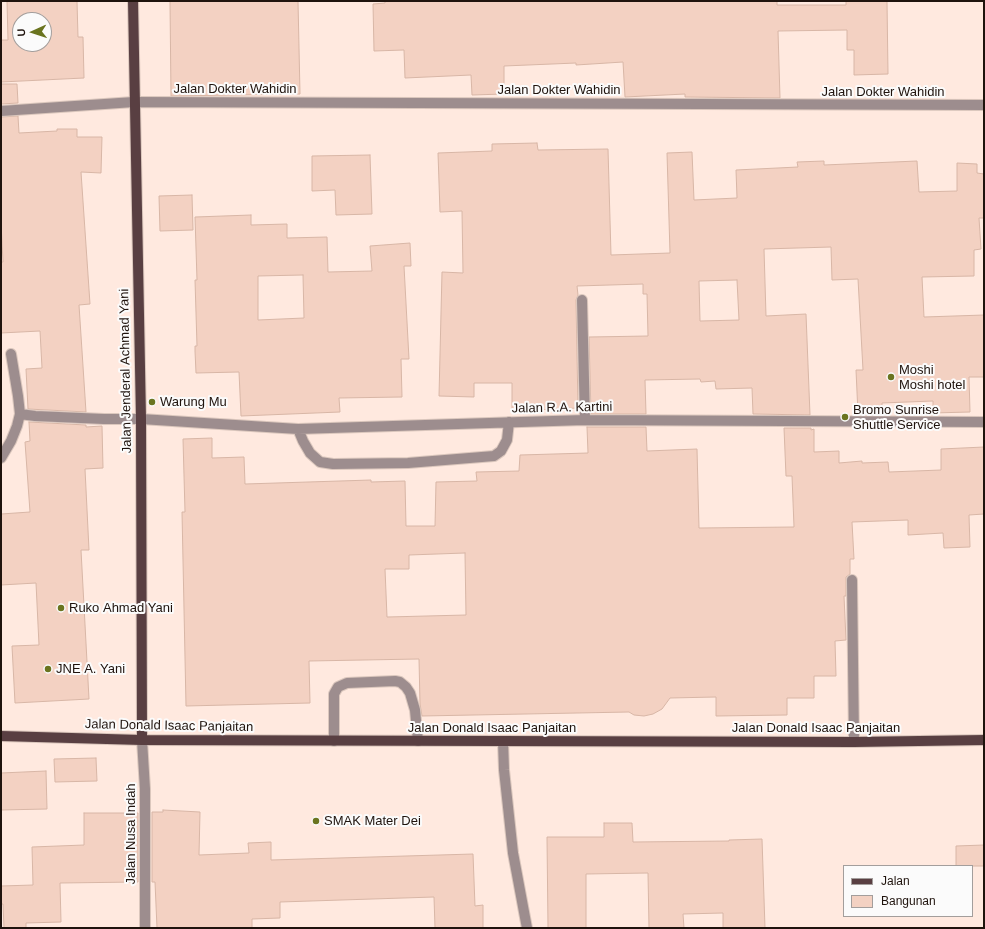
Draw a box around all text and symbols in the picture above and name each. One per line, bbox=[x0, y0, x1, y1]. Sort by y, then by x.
north arrow bbox=[12, 12, 52, 52]
text: U bbox=[15, 28, 27, 37]
street label: Jalan Dokter Wahidin bbox=[173, 81, 297, 97]
street label: Jalan Dokter Wahidin bbox=[497, 82, 621, 98]
street label: Jalan Dokter Wahidin bbox=[821, 84, 945, 100]
street label: Jalan Jenderal Achmad Yani bbox=[117, 289, 135, 453]
place label: Moshi Moshi hotel bbox=[899, 362, 965, 393]
marker: Moshi Moshi hotel bbox=[886, 372, 896, 382]
place label: Warung Mu bbox=[160, 394, 227, 410]
marker: Warung Mu bbox=[147, 397, 157, 407]
street label: Jalan R.A. Kartini bbox=[512, 399, 612, 417]
place label: Bromo Sunrise Shuttle Service bbox=[853, 402, 940, 433]
marker: Bromo Sunrise Shuttle Service bbox=[840, 412, 850, 422]
place label: Ruko Ahmad Yani bbox=[69, 600, 173, 616]
marker: Ruko Ahmad Yani bbox=[56, 603, 66, 613]
place label: JNE A. Yani bbox=[56, 661, 125, 677]
marker: JNE A. Yani bbox=[43, 664, 53, 674]
street label: Jalan Donald Isaac Panjaitan bbox=[85, 717, 253, 735]
street label: Jalan Donald Isaac Panjaitan bbox=[408, 720, 576, 736]
street label: Jalan Donald Isaac Panjaitan bbox=[732, 720, 900, 736]
street label: Jalan Nusa Indah bbox=[123, 783, 139, 885]
place label: SMAK Mater Dei bbox=[324, 813, 421, 829]
marker: SMAK Mater Dei bbox=[311, 816, 321, 826]
legend bbox=[843, 865, 973, 917]
text: Jalan bbox=[881, 874, 910, 888]
text: Bangunan bbox=[881, 894, 936, 908]

